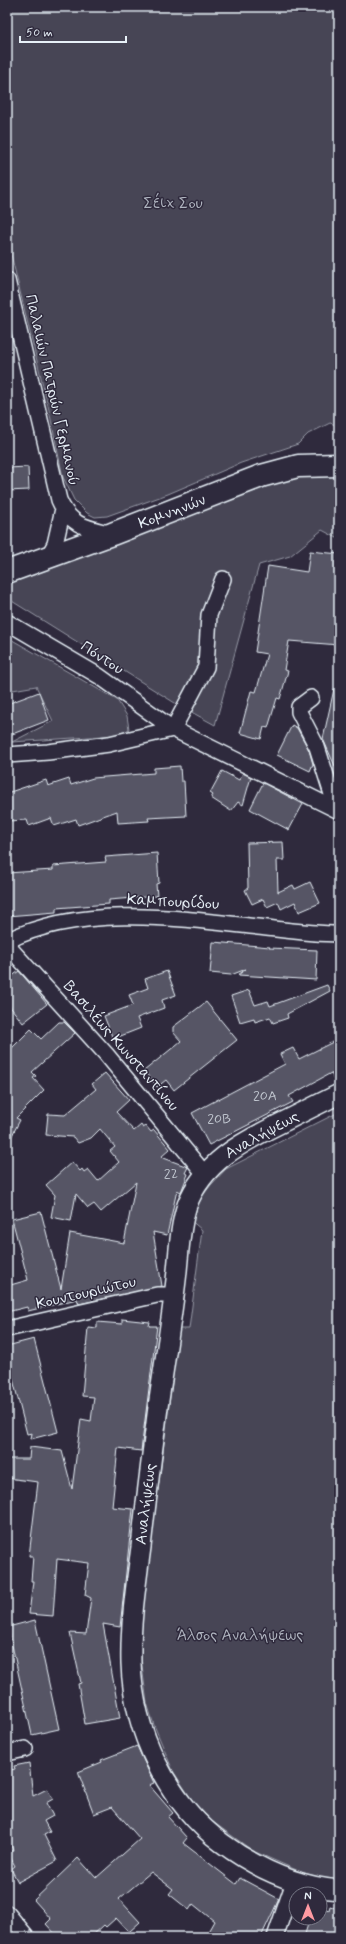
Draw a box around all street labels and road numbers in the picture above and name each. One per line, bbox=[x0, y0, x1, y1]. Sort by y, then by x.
street label: Παλαιών Πατρών Γερμανού bbox=[20, 292, 84, 488]
street label: Κομνηνών bbox=[135, 490, 209, 534]
street label: Πόντου bbox=[76, 636, 128, 680]
street label: Καμπουρίδου bbox=[126, 889, 220, 915]
street label: Βασιλέως Κωνσταντίνου bbox=[58, 976, 184, 1116]
street label: Αναλήψεως bbox=[221, 1106, 303, 1164]
street label: Κουντουριώτου bbox=[34, 1271, 138, 1315]
street label: Αναλήψεως bbox=[131, 1462, 161, 1546]

